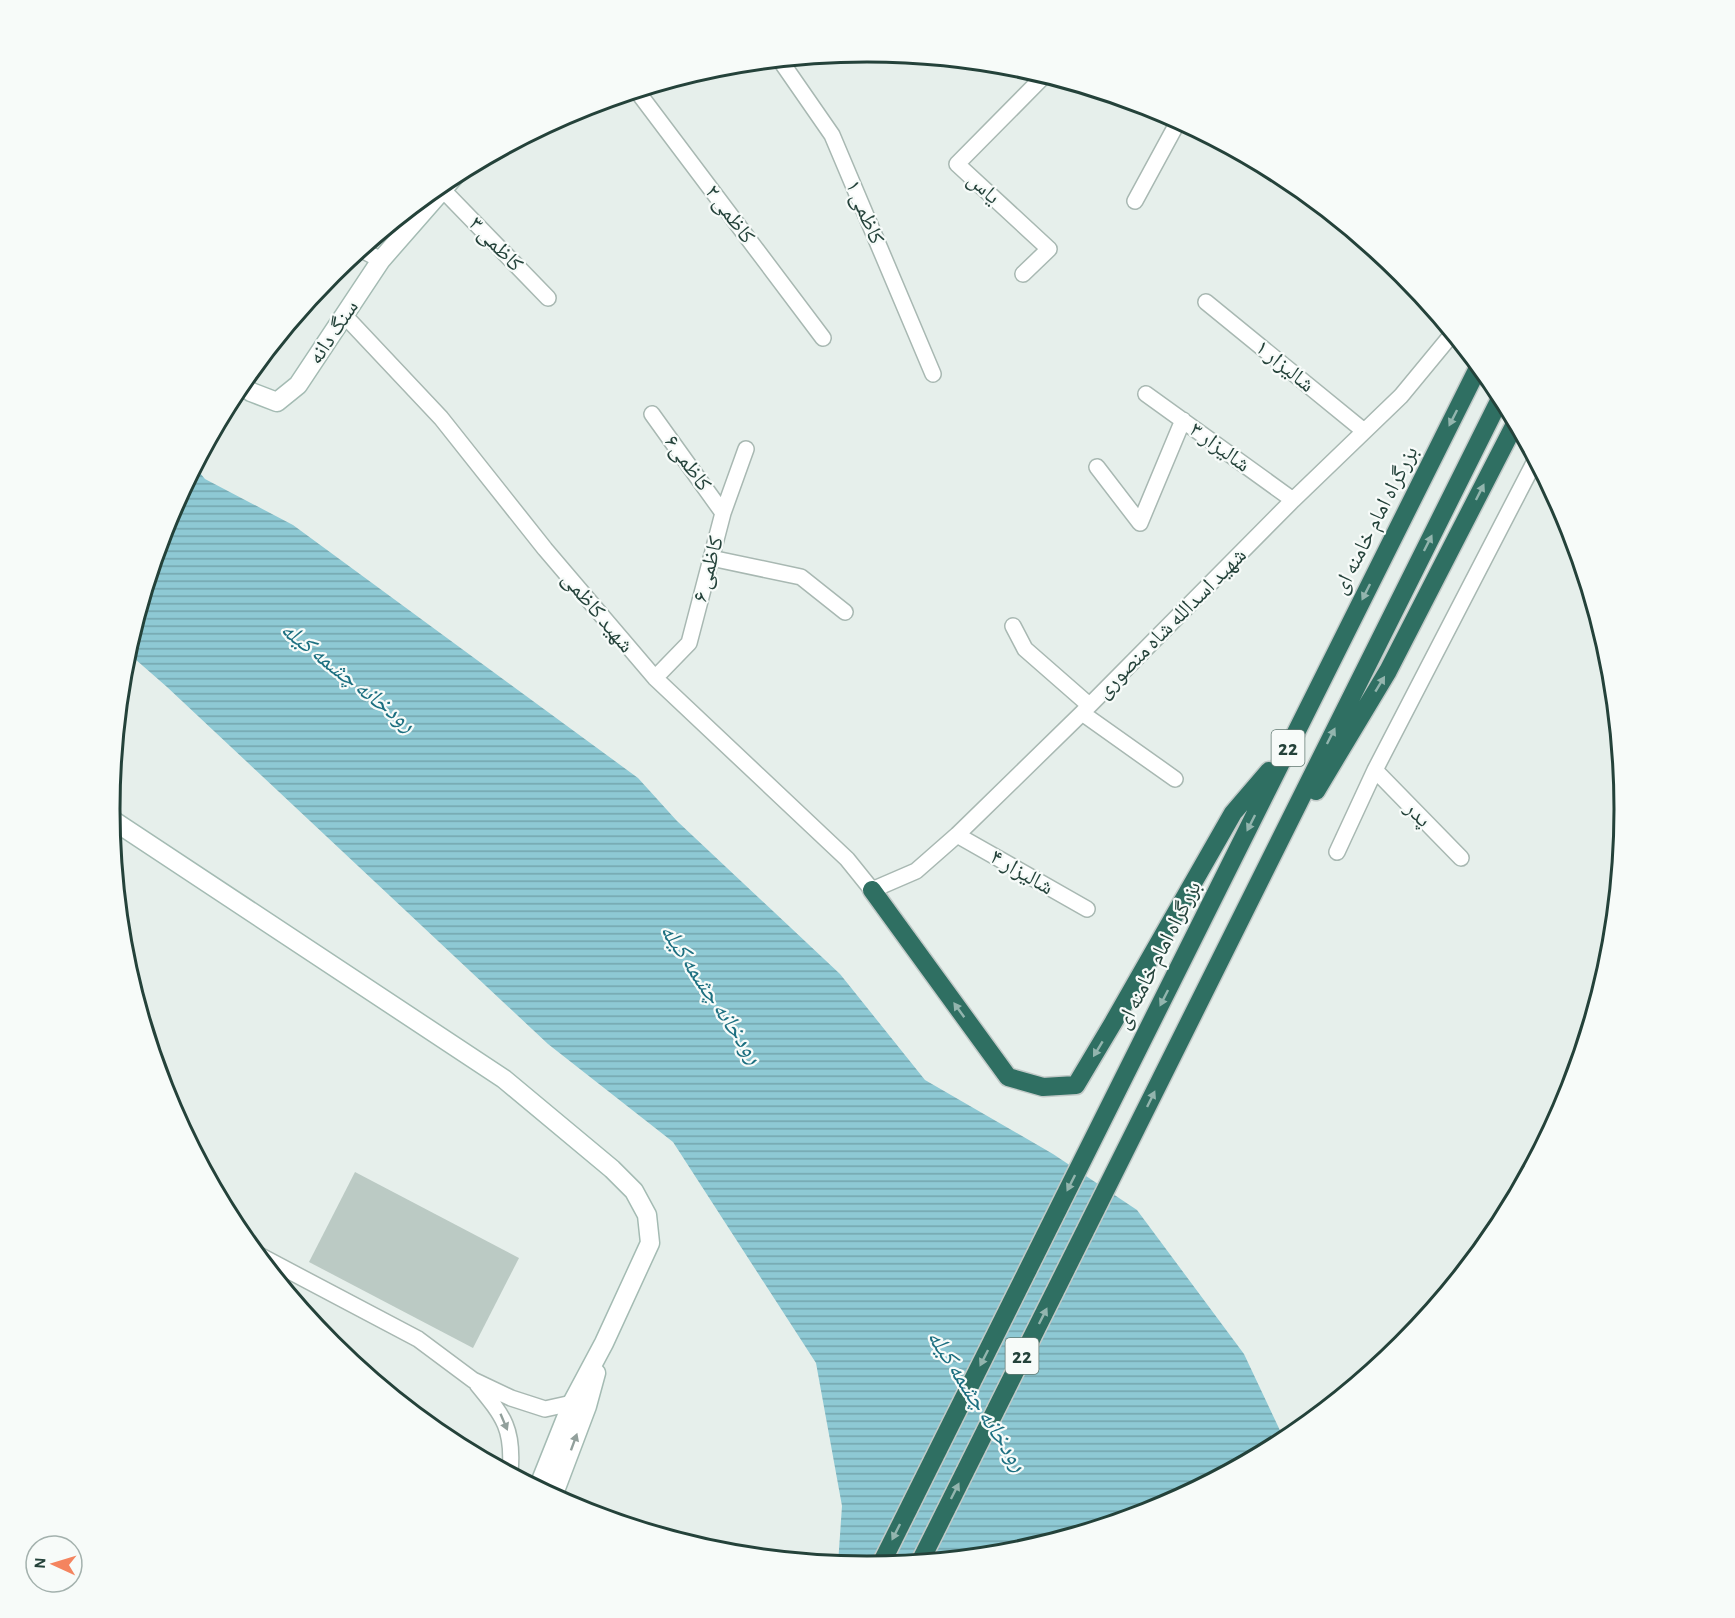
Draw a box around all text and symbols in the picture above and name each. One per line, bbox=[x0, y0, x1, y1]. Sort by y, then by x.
street label: یاس bbox=[962, 168, 1005, 210]
street label: کاظمی ۱ bbox=[840, 177, 888, 248]
street label: کاظمی ۲ bbox=[699, 181, 759, 249]
street label: کاظمی ۳ bbox=[463, 212, 527, 277]
street label: سنگ دانه bbox=[304, 296, 362, 368]
street label: شالیزار ۱ bbox=[1251, 336, 1319, 397]
one-way arrow bbox=[1449, 409, 1458, 426]
street label: شالیزار ۳ bbox=[1185, 418, 1254, 477]
street label: کاظمی۶ bbox=[659, 431, 716, 496]
street label: بزرگراه امام خامنه ای bbox=[1328, 442, 1424, 599]
one-way arrow bbox=[1475, 483, 1485, 500]
street label: کاظمی ۶ bbox=[689, 534, 729, 605]
one-way arrow bbox=[1423, 534, 1433, 551]
street label: شهید اسدالله شاه منصوری bbox=[1092, 544, 1252, 704]
street label: شهید کاظمی bbox=[556, 567, 638, 658]
one-way arrow bbox=[1361, 584, 1371, 601]
water label: رودخانه چشمه کیله bbox=[276, 617, 420, 737]
one-way arrow bbox=[1375, 676, 1386, 692]
one-way arrow bbox=[1327, 728, 1336, 745]
road number: 22 bbox=[1272, 730, 1304, 766]
street label: پدر bbox=[1399, 796, 1435, 833]
one-way arrow bbox=[1246, 814, 1256, 832]
street label: شالیزار ۴ bbox=[986, 845, 1057, 900]
street label: بزرگراه امام خامنه ای bbox=[1111, 877, 1207, 1034]
water label: رودخانه چشمه کیله bbox=[655, 919, 767, 1069]
one-way arrow bbox=[1159, 989, 1168, 1006]
one-way arrow bbox=[953, 1002, 965, 1018]
one-way arrow bbox=[1092, 1040, 1103, 1057]
one-way arrow bbox=[1146, 1090, 1156, 1107]
one-way arrow bbox=[1066, 1175, 1076, 1192]
one-way arrow bbox=[1038, 1308, 1047, 1325]
water label: رودخانه چشمه کیله bbox=[922, 1326, 1032, 1476]
road number: 22 bbox=[1006, 1338, 1038, 1374]
one-way arrow bbox=[979, 1349, 988, 1366]
one-way arrow bbox=[499, 1413, 509, 1431]
one-way arrow bbox=[570, 1433, 579, 1451]
one-way arrow bbox=[951, 1482, 960, 1499]
one-way arrow bbox=[892, 1523, 902, 1541]
north arrow bbox=[24, 1534, 84, 1594]
text: N bbox=[32, 1557, 48, 1569]

